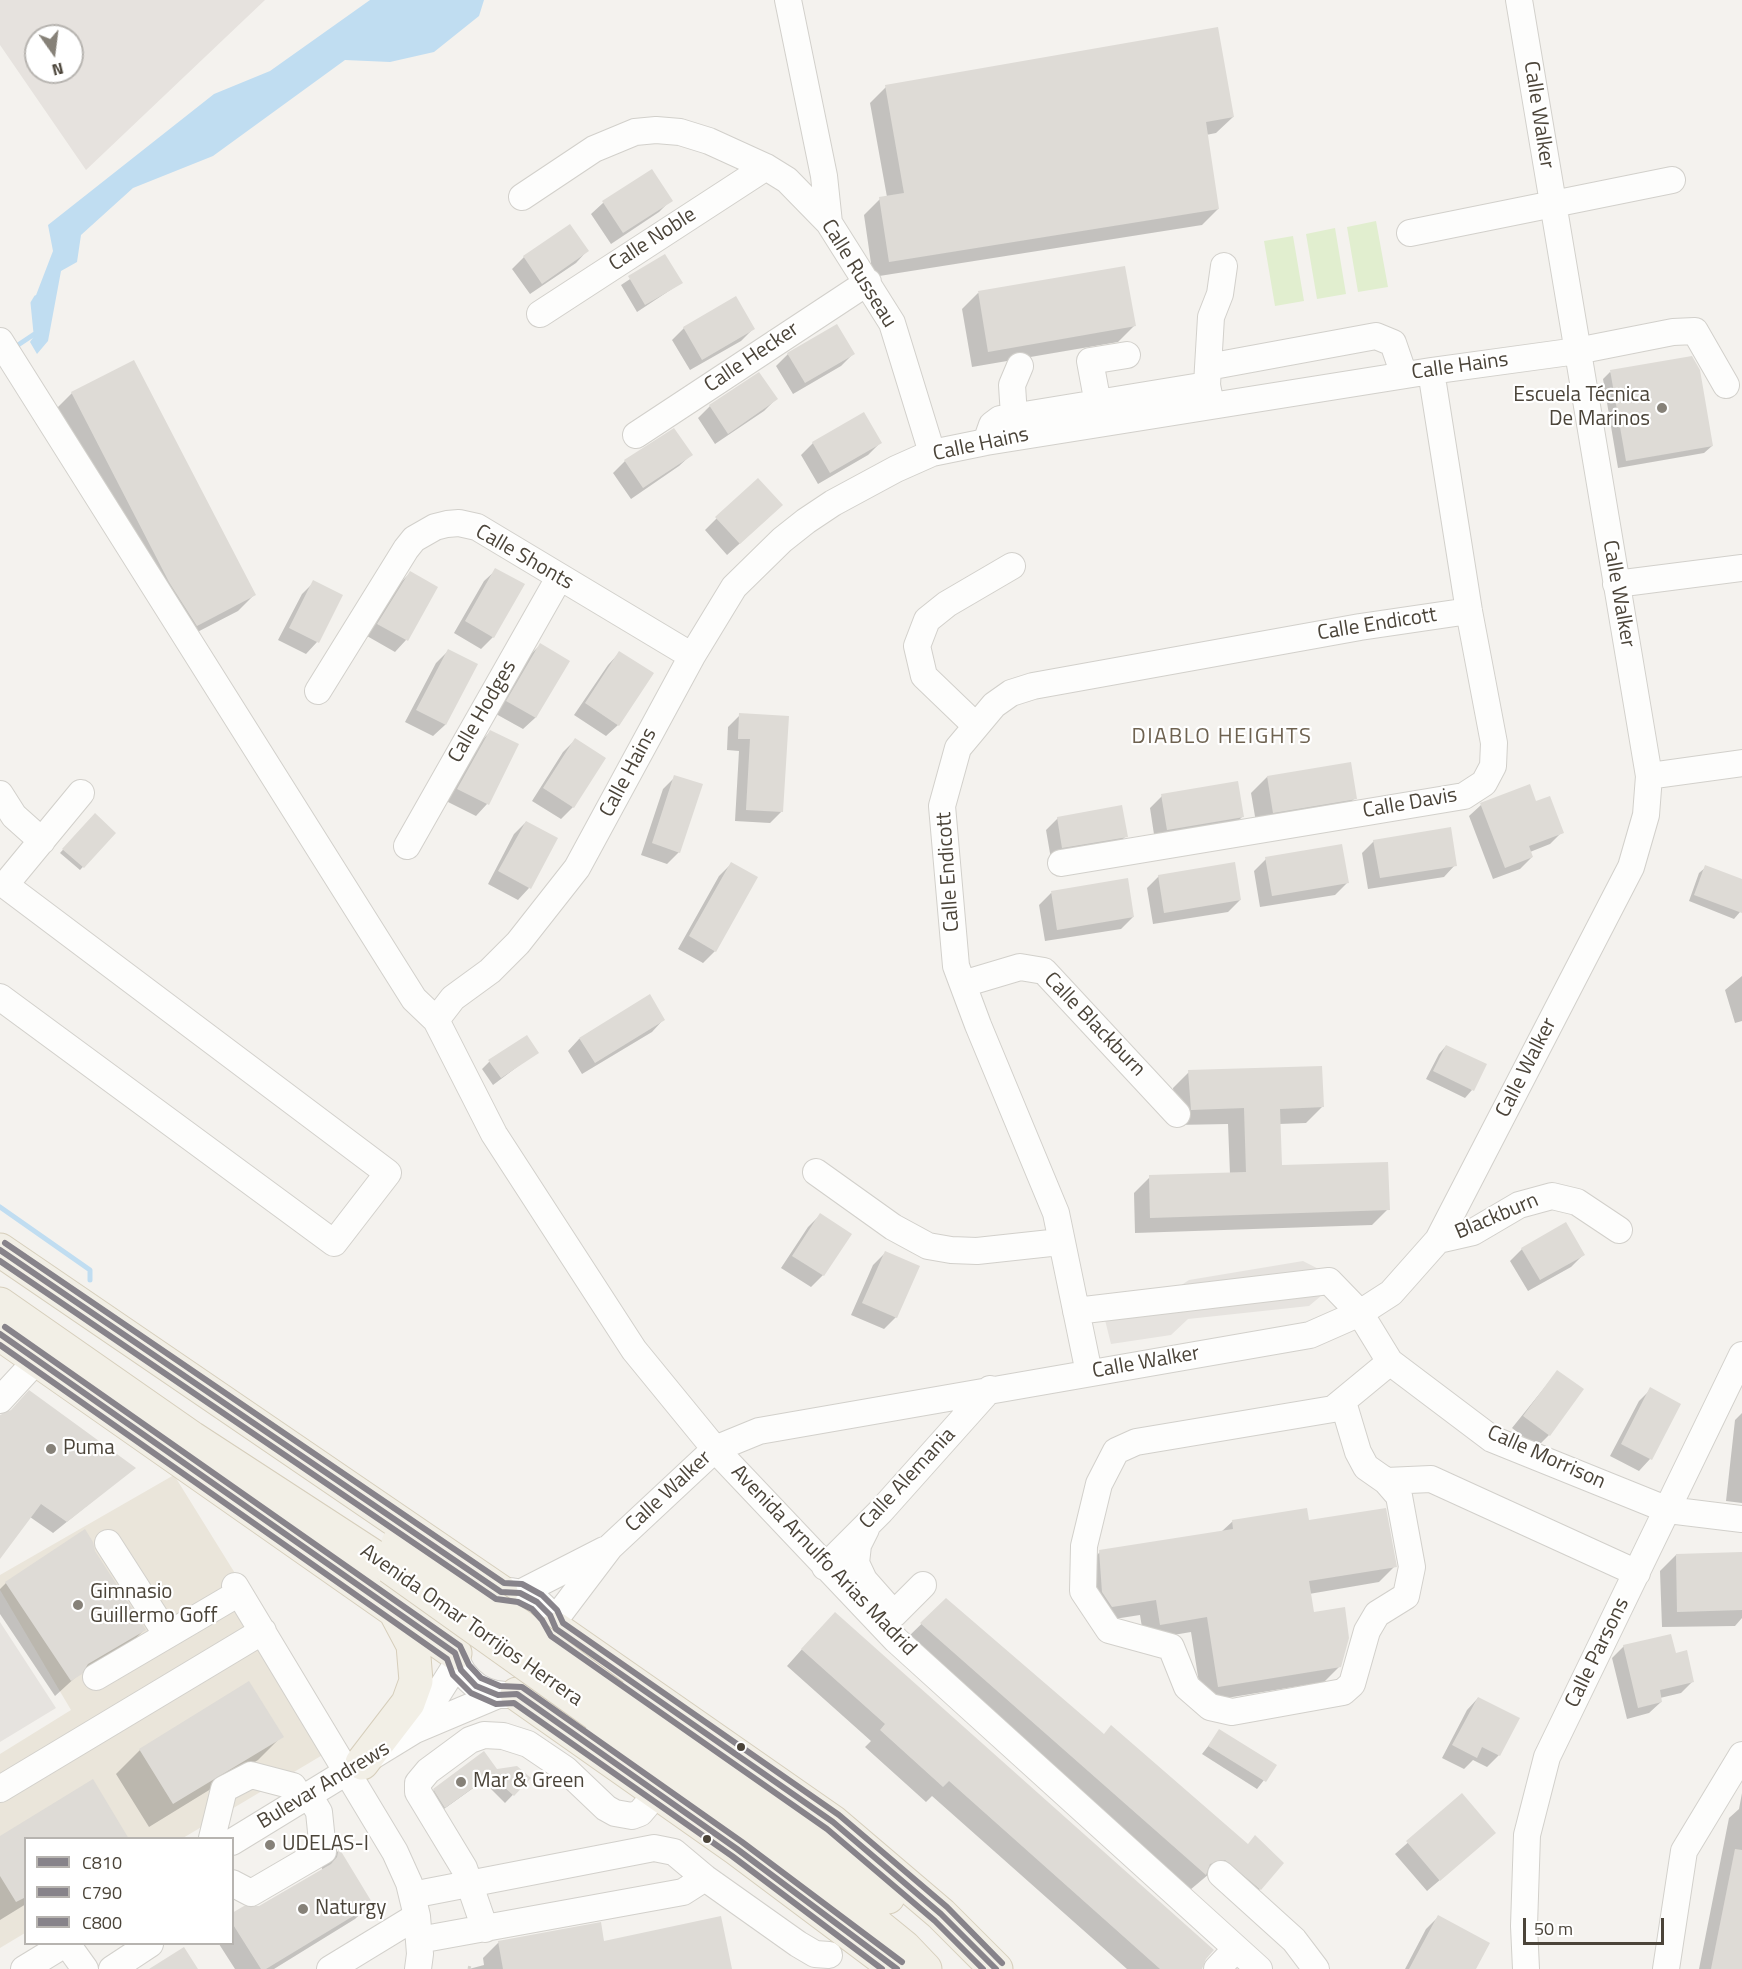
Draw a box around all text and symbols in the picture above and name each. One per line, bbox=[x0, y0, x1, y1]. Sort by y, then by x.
north arrow bbox=[24, 24, 84, 84]
text: N bbox=[50, 57, 66, 83]
street label: Calle Walker bbox=[1517, 60, 1559, 170]
street label: Calle Noble bbox=[605, 203, 701, 277]
street label: Calle Russeau bbox=[815, 215, 901, 333]
street label: Calle Hecker bbox=[700, 317, 804, 399]
street label: Calle Hains bbox=[1410, 348, 1510, 386]
place label: Escuela Técnica De Marinos bbox=[1513, 383, 1650, 433]
marker: Escuela Técnica De Marinos bbox=[1655, 401, 1669, 415]
street label: Calle Hains bbox=[931, 423, 1031, 467]
street label: Calle Shonts bbox=[471, 520, 577, 596]
street label: Calle Walker bbox=[1596, 539, 1640, 649]
street label: Calle Endicott bbox=[1316, 603, 1438, 647]
street label: Calle Hodges bbox=[444, 656, 522, 768]
street label: Calle Hains bbox=[595, 724, 663, 822]
district label: DIABLO HEIGHTS bbox=[1131, 725, 1313, 751]
street label: Calle Davis bbox=[1361, 783, 1459, 825]
street label: Calle Endicott bbox=[932, 811, 966, 933]
street label: Calle Blackburn bbox=[1038, 968, 1150, 1082]
street label: Calle Walker bbox=[1491, 1014, 1563, 1122]
street label: Blackburn bbox=[1451, 1188, 1543, 1246]
street label: Calle Walker bbox=[1091, 1341, 1201, 1385]
street label: Calle Morrison bbox=[1483, 1421, 1609, 1495]
street label: Calle Alemania bbox=[855, 1423, 961, 1535]
place label: Puma bbox=[63, 1436, 115, 1462]
marker: Puma bbox=[44, 1442, 58, 1456]
street label: Calle Walker bbox=[621, 1446, 717, 1538]
street label: Avenida Arnulfo Arias Madrid bbox=[725, 1460, 921, 1662]
street label: Avenida Omar Torrijos Herrera bbox=[355, 1540, 587, 1712]
place label: Gimnasio Guillermo Goff bbox=[90, 1580, 217, 1630]
street label: Calle Parsons bbox=[1561, 1594, 1635, 1712]
marker: Gimnasio Guillermo Goff bbox=[71, 1598, 85, 1612]
street label: Bulevar Andrews bbox=[253, 1737, 395, 1835]
unlabelled marker bbox=[735, 1741, 747, 1753]
place label: Mar & Green bbox=[473, 1769, 585, 1795]
marker: Mar & Green bbox=[454, 1775, 468, 1789]
place label: UDELAS-I bbox=[282, 1832, 369, 1858]
unlabelled marker bbox=[701, 1833, 713, 1845]
legend bbox=[24, 1837, 234, 1945]
marker: UDELAS-I bbox=[263, 1838, 277, 1852]
text: C810 bbox=[82, 1849, 122, 1876]
text: C790 bbox=[82, 1879, 122, 1906]
place label: Naturgy bbox=[315, 1896, 386, 1922]
marker: Naturgy bbox=[296, 1902, 310, 1916]
scale bar bbox=[1526, 1906, 1667, 1944]
text: C800 bbox=[82, 1909, 122, 1936]
text: 50 m bbox=[1534, 1915, 1573, 1942]

